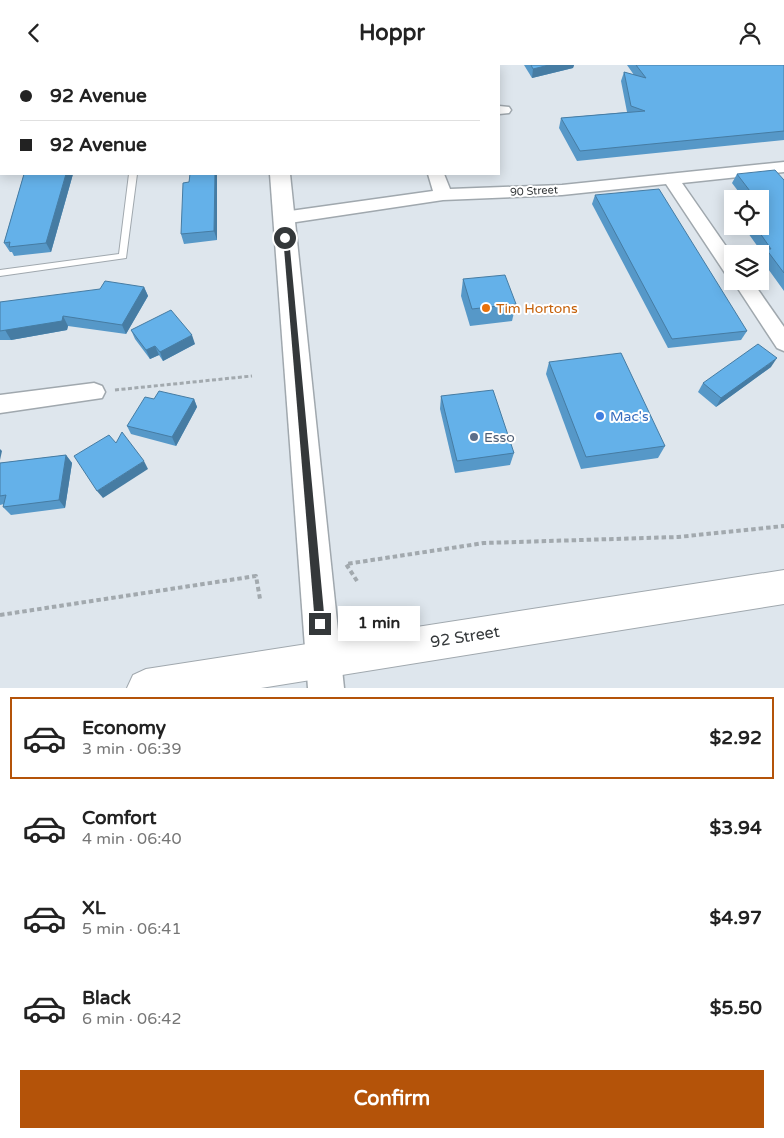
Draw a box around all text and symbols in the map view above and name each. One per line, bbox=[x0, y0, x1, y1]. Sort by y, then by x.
icon: back bbox=[20, 19, 48, 47]
icon: person bbox=[736, 19, 764, 47]
text: Hoppr bbox=[359, 20, 425, 46]
text: 92 Avenue bbox=[50, 85, 147, 107]
text: 92 Avenue bbox=[50, 134, 147, 156]
street label: 90 Street bbox=[510, 183, 558, 199]
map controls bbox=[724, 190, 769, 290]
button: locate bbox=[724, 190, 769, 235]
route start bbox=[274, 227, 296, 249]
button: layers bbox=[724, 245, 769, 290]
place label: Tim Hortons bbox=[496, 300, 578, 317]
marker: Tim Hortons bbox=[480, 302, 492, 314]
place label: Mac's bbox=[610, 408, 649, 425]
marker: Mac's bbox=[594, 410, 606, 422]
place label: Esso bbox=[484, 429, 515, 446]
marker: Esso bbox=[468, 431, 480, 443]
callout: 1 min bbox=[338, 607, 420, 641]
route end bbox=[309, 613, 331, 635]
text: 1 min bbox=[358, 613, 400, 633]
street label: 92 Street bbox=[429, 622, 501, 652]
icon: car bbox=[22, 716, 67, 761]
text: Economy bbox=[82, 717, 166, 739]
text: $2.92 bbox=[710, 727, 762, 749]
text: 3 min · 06:39 bbox=[82, 739, 181, 759]
icon: car bbox=[22, 806, 67, 851]
text: Comfort bbox=[82, 807, 156, 829]
text: $3.94 bbox=[710, 817, 762, 839]
text: 4 min · 06:40 bbox=[82, 829, 181, 849]
icon: car bbox=[22, 896, 67, 941]
text: XL bbox=[82, 897, 106, 919]
text: $4.97 bbox=[710, 907, 762, 929]
text: 5 min · 06:41 bbox=[82, 919, 181, 939]
icon: car bbox=[22, 986, 67, 1031]
text: Black bbox=[82, 987, 131, 1009]
text: $5.50 bbox=[710, 997, 762, 1019]
text: 6 min · 06:42 bbox=[82, 1009, 181, 1029]
button: Confirm bbox=[20, 1070, 764, 1128]

